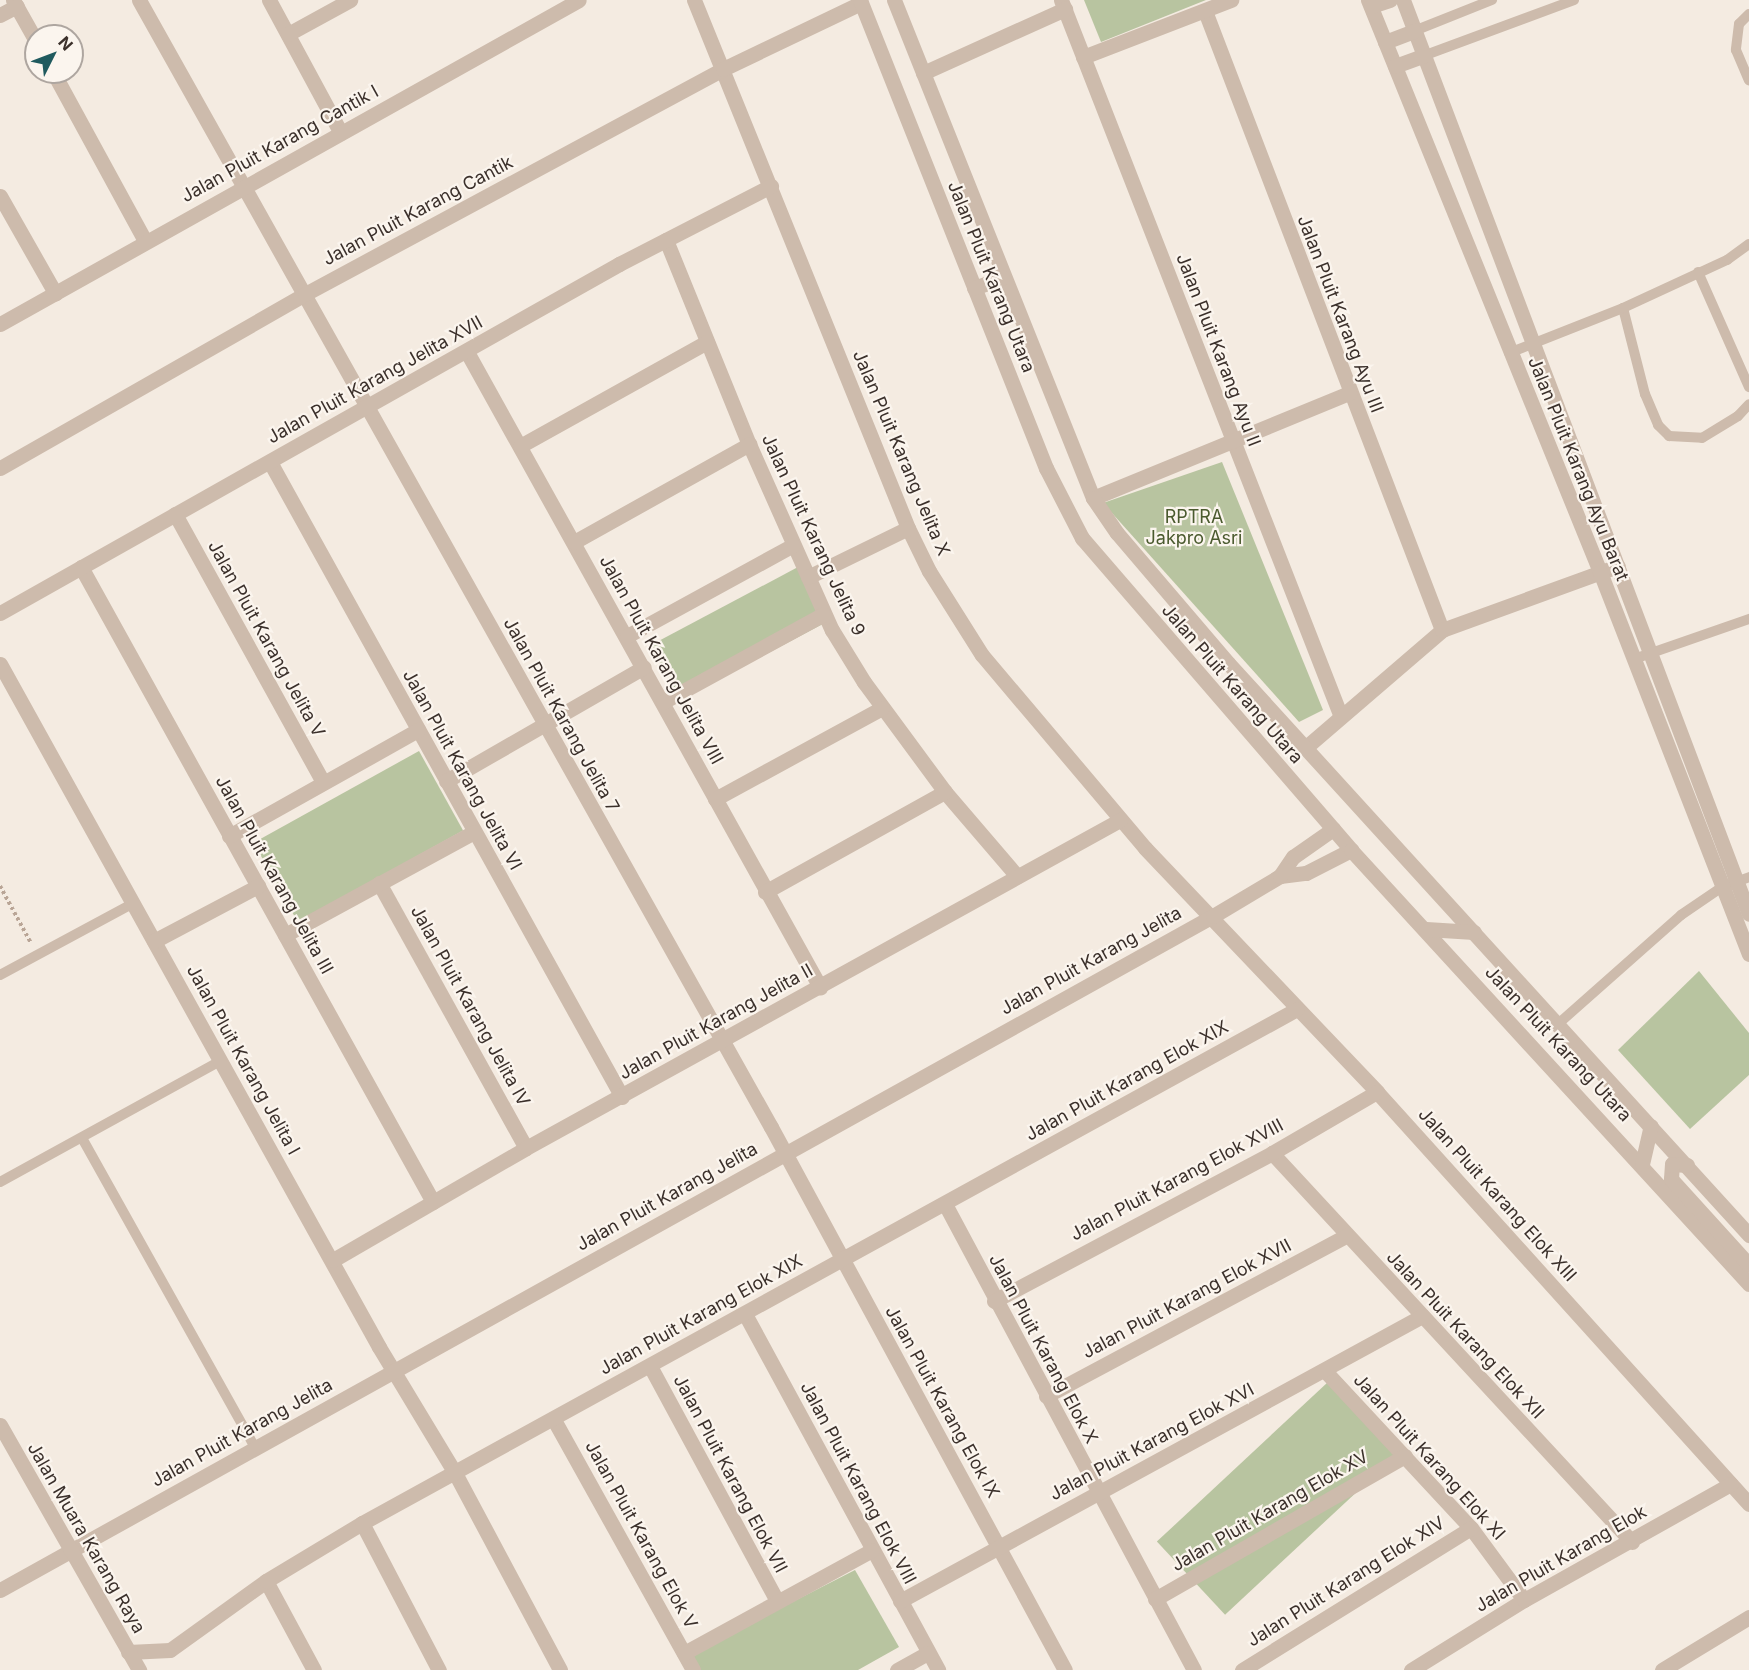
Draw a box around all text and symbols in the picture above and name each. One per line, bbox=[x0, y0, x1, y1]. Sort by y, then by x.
north arrow bbox=[24, 24, 84, 84]
text: N bbox=[54, 32, 77, 55]
street label: Jalan Pluit Karang Cantik I bbox=[178, 81, 382, 207]
street label: Jalan Pluit Karang Cantik bbox=[319, 152, 517, 270]
street label: Jalan Pluit Karang Utara bbox=[943, 178, 1039, 376]
street label: Jalan Pluit Karang Ayu III bbox=[1292, 212, 1388, 416]
street label: Jalan Pluit Karang Ayu II bbox=[1171, 251, 1265, 449]
street label: Jalan Pluit Karang Jelita XVII bbox=[263, 312, 487, 448]
street label: Jalan Pluit Karang Jelita X bbox=[848, 347, 954, 559]
street label: Jalan Pluit Karang Ayu Barat bbox=[1523, 354, 1633, 584]
street label: Jalan Pluit Karang Jelita 9 bbox=[757, 431, 869, 639]
park label: RPTRA Jakpro Asri bbox=[1146, 507, 1242, 550]
street label: Jalan Pluit Karang Jelita V bbox=[203, 537, 329, 741]
street label: Jalan Pluit Karang Jelita VIII bbox=[594, 552, 728, 768]
street label: Jalan Pluit Karang Utara bbox=[1157, 600, 1307, 768]
street label: Jalan Pluit Karang Jelita 7 bbox=[498, 614, 624, 816]
street label: Jalan Pluit Karang Jelita VI bbox=[398, 666, 526, 874]
street label: Jalan Pluit Karang Jelita III bbox=[210, 772, 338, 978]
street label: Jalan Pluit Karang Jelita IV bbox=[406, 902, 534, 1110]
street label: Jalan Pluit Karang Jelita bbox=[997, 902, 1185, 1020]
street label: Jalan Pluit Karang Jelita II bbox=[615, 960, 817, 1084]
street label: Jalan Pluit Karang Jelita I bbox=[182, 961, 304, 1159]
street label: Jalan Pluit Karang Utara bbox=[1480, 962, 1636, 1126]
street label: Jalan Pluit Karang Elok XIX bbox=[1022, 1016, 1232, 1146]
street label: Jalan Pluit Karang Elok XIII bbox=[1413, 1104, 1581, 1286]
street label: Jalan Pluit Karang Elok XVIII bbox=[1067, 1115, 1287, 1245]
street label: Jalan Pluit Karang Jelita bbox=[573, 1138, 761, 1256]
street label: Jalan Pluit Karang Elok XVII bbox=[1079, 1235, 1295, 1363]
street label: Jalan Pluit Karang Elok XII bbox=[1382, 1247, 1548, 1423]
street label: Jalan Pluit Karang Elok XIX bbox=[596, 1250, 806, 1380]
street label: Jalan Pluit Karang Elok X bbox=[984, 1251, 1102, 1447]
street label: Jalan Pluit Karang Elok IX bbox=[880, 1302, 1004, 1502]
street label: Jalan Pluit Karang Elok XI bbox=[1349, 1369, 1509, 1545]
street label: Jalan Pluit Karang Elok VII bbox=[669, 1371, 791, 1577]
street label: Jalan Pluit Karang Jelita bbox=[148, 1374, 336, 1492]
street label: Jalan Pluit Karang Elok VIII bbox=[795, 1378, 921, 1588]
street label: Jalan Pluit Karang Elok XVI bbox=[1046, 1379, 1258, 1505]
street label: Jalan Pluit Karang Elok V bbox=[580, 1437, 702, 1633]
street label: Jalan Muara Karang Raya bbox=[22, 1439, 150, 1637]
street label: Jalan Pluit Karang Elok XV bbox=[1168, 1446, 1372, 1576]
street label: Jalan Pluit Karang Elok bbox=[1472, 1501, 1650, 1617]
street label: Jalan Pluit Karang Elok XIV bbox=[1243, 1512, 1449, 1652]

